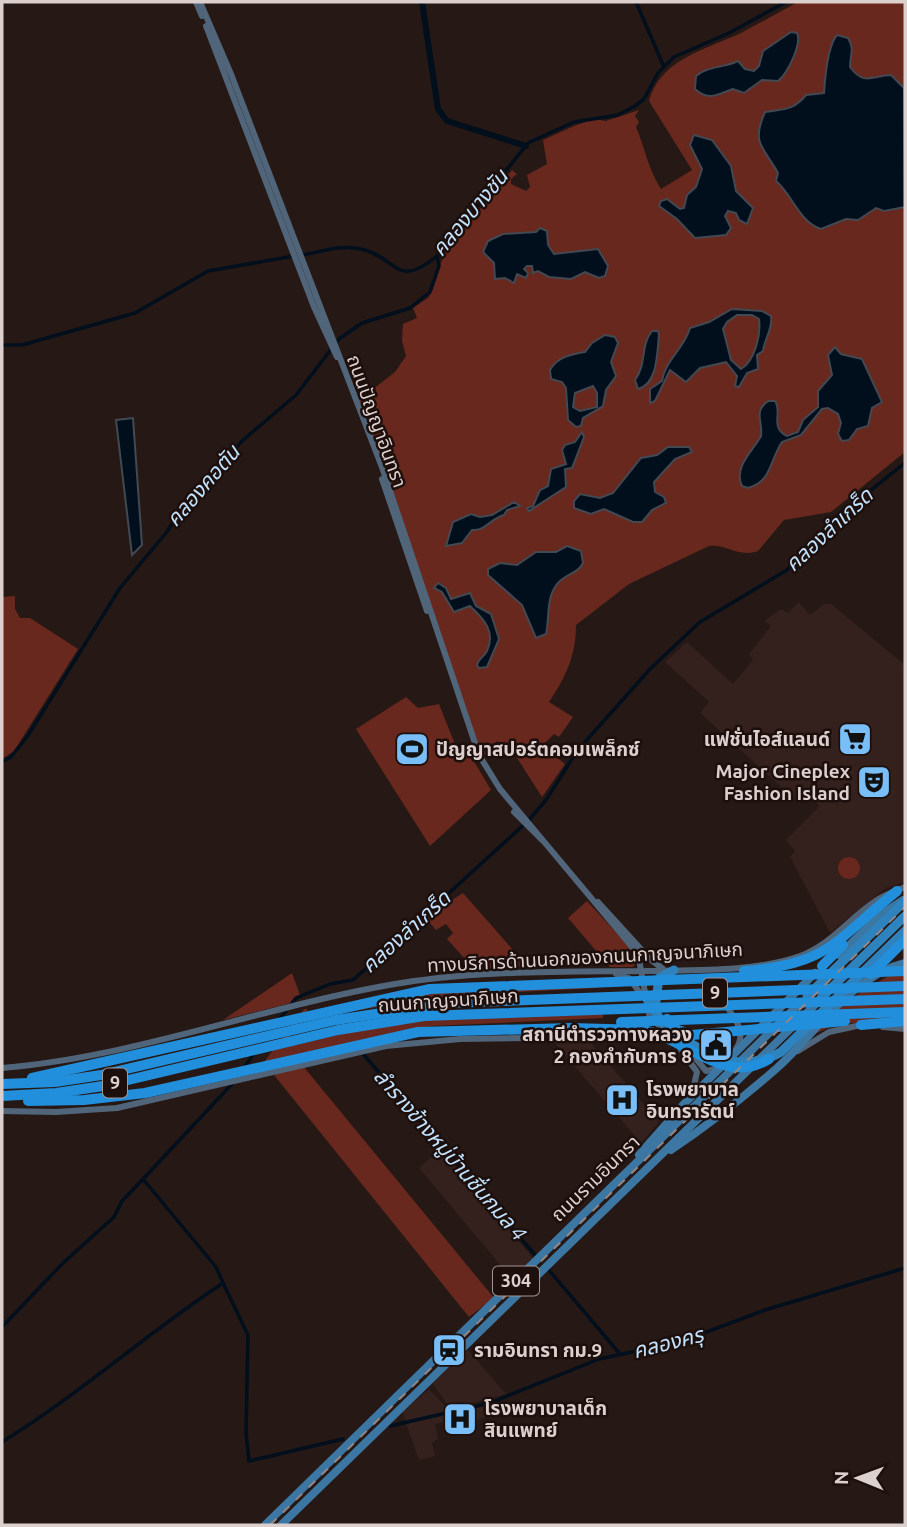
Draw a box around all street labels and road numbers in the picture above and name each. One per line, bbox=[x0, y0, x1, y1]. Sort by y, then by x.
street label: ถนนปัญญาอินทรา bbox=[343, 352, 411, 490]
street label: ทางบริการด้านนอกของถนนกาญจนาภิเษก bbox=[427, 938, 743, 976]
road number: 9 bbox=[703, 978, 727, 1008]
street label: ถนนกาญจนาภิเษก bbox=[377, 984, 519, 1016]
road number: 9 bbox=[103, 1068, 127, 1098]
street label: ถนนรามอินทรา bbox=[546, 1130, 644, 1226]
road number: 304 bbox=[493, 1266, 539, 1296]

